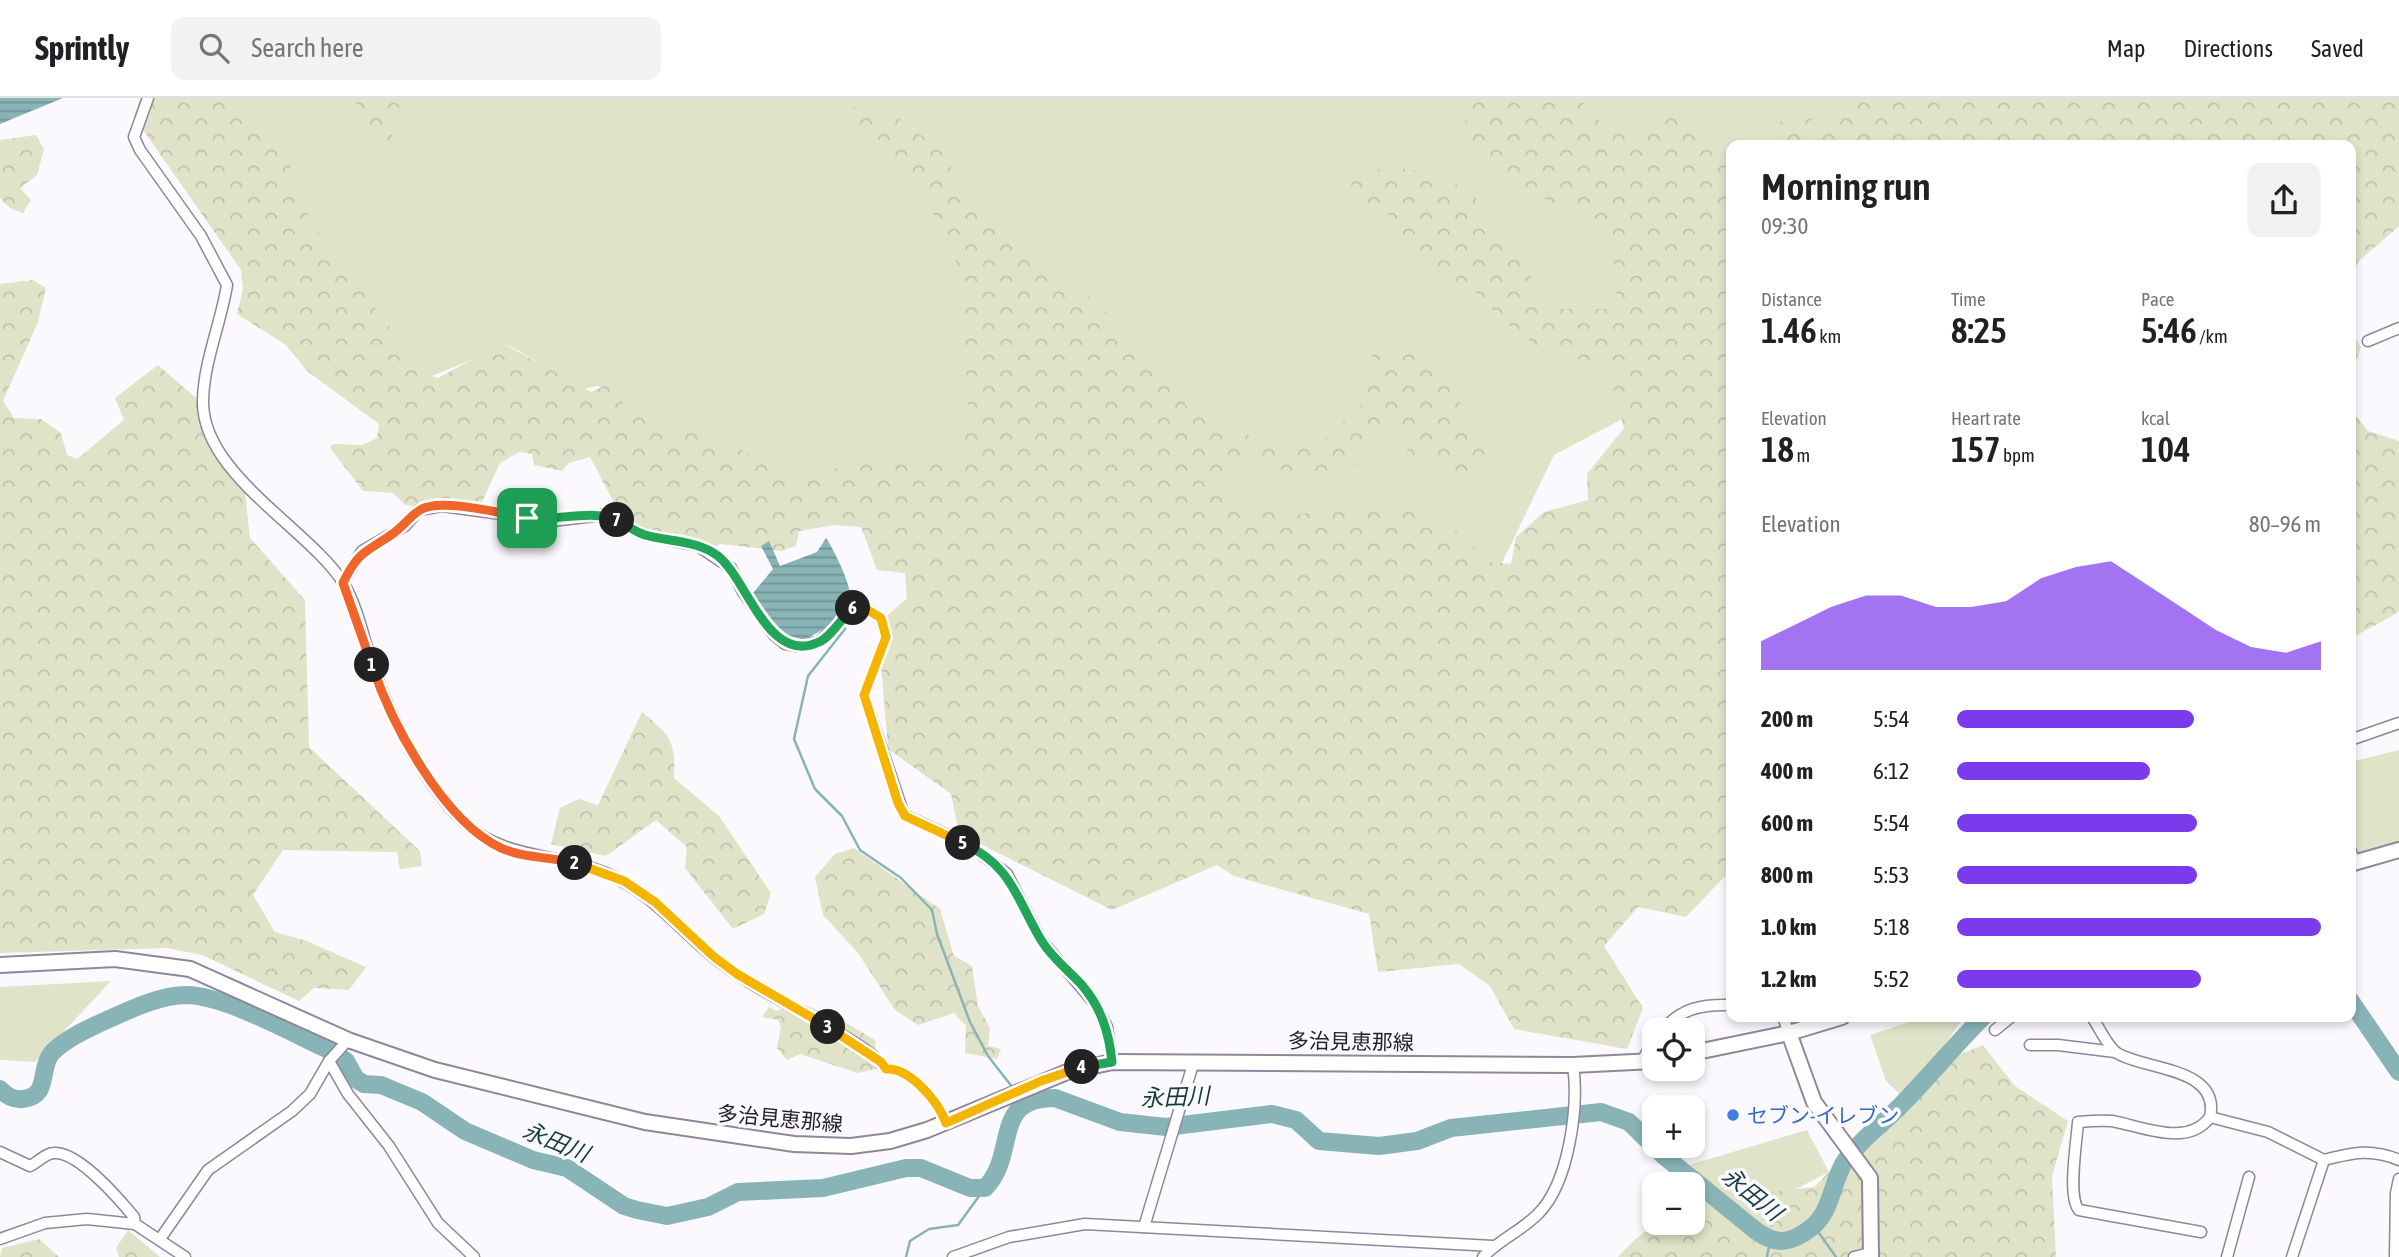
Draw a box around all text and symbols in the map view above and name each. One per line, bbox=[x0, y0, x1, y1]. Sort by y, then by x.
search box bbox=[171, 17, 661, 80]
text: Sprintly bbox=[35, 29, 129, 67]
icon: search bbox=[195, 29, 233, 67]
text: Search here bbox=[251, 33, 364, 63]
text: Map bbox=[2107, 35, 2145, 62]
text: Directions bbox=[2183, 35, 2273, 62]
text: Saved bbox=[2311, 35, 2364, 62]
button: share bbox=[2247, 163, 2321, 237]
text: Morning run bbox=[1761, 165, 1931, 208]
text: 09:30 bbox=[1761, 213, 1808, 239]
text: Distance bbox=[1761, 288, 1822, 310]
text: Time bbox=[1951, 288, 1986, 310]
text: Pace bbox=[2141, 288, 2174, 310]
text: 1.46 bbox=[1761, 310, 1817, 350]
text: 8:25 bbox=[1951, 310, 2007, 350]
text: 5:46 bbox=[2141, 310, 2197, 350]
text: km bbox=[1817, 325, 1841, 347]
text: /km bbox=[2197, 325, 2228, 347]
text: Elevation bbox=[1761, 407, 1827, 429]
text: Heart rate bbox=[1951, 407, 2021, 429]
text: kcal bbox=[2141, 407, 2170, 429]
text: 18 bbox=[1761, 429, 1794, 469]
text: 157 bbox=[1951, 429, 2000, 469]
text: 104 bbox=[2141, 429, 2190, 469]
text: m bbox=[1794, 444, 1810, 466]
text: bpm bbox=[2000, 444, 2035, 466]
pin bbox=[497, 488, 557, 548]
icon: arrive bbox=[508, 499, 546, 537]
pin: 7 bbox=[600, 502, 634, 538]
text: 7 bbox=[612, 508, 621, 530]
text: Elevation bbox=[1761, 511, 1841, 537]
text: 80–96 m bbox=[2249, 511, 2321, 537]
pin: 6 bbox=[836, 590, 870, 626]
text: 6 bbox=[848, 596, 857, 618]
pin: 1 bbox=[354, 648, 390, 682]
text: 1 bbox=[367, 653, 376, 675]
text: 200 m bbox=[1761, 706, 1813, 732]
text: 5:54 bbox=[1873, 706, 1910, 732]
text: 400 m bbox=[1761, 758, 1813, 784]
text: 6:12 bbox=[1873, 758, 1910, 784]
text: 600 m bbox=[1761, 810, 1813, 836]
text: 5:54 bbox=[1873, 810, 1910, 836]
pin: 5 bbox=[946, 826, 981, 860]
text: 5 bbox=[958, 831, 967, 853]
pin: 2 bbox=[558, 846, 592, 880]
text: 2 bbox=[570, 851, 579, 873]
text: 800 m bbox=[1761, 862, 1813, 888]
text: 5:53 bbox=[1873, 862, 1910, 888]
text: 1.0 km bbox=[1761, 914, 1817, 940]
text: 5:18 bbox=[1873, 914, 1910, 940]
text: 1.2 km bbox=[1761, 966, 1817, 992]
text: 5:52 bbox=[1873, 966, 1910, 992]
pin: 3 bbox=[810, 1010, 846, 1044]
text: 3 bbox=[823, 1015, 832, 1037]
map controls bbox=[1642, 1018, 1705, 1235]
button: locate bbox=[1642, 1018, 1705, 1081]
street label: 多治見恵那線 bbox=[1288, 1028, 1414, 1054]
pin: 4 bbox=[1064, 1049, 1100, 1084]
text: 4 bbox=[1077, 1055, 1086, 1077]
water label: 永田川 bbox=[1140, 1083, 1213, 1111]
button: + bbox=[1642, 1095, 1705, 1158]
street label: 多治見恵那線 bbox=[716, 1101, 844, 1135]
place label: セブン-イレブン bbox=[1747, 1103, 1899, 1127]
marker: セブン-イレブン bbox=[1725, 1107, 1741, 1123]
water label: 永田川 bbox=[519, 1117, 596, 1168]
water label: 永田川 bbox=[1717, 1162, 1789, 1228]
button: − bbox=[1642, 1172, 1705, 1235]

